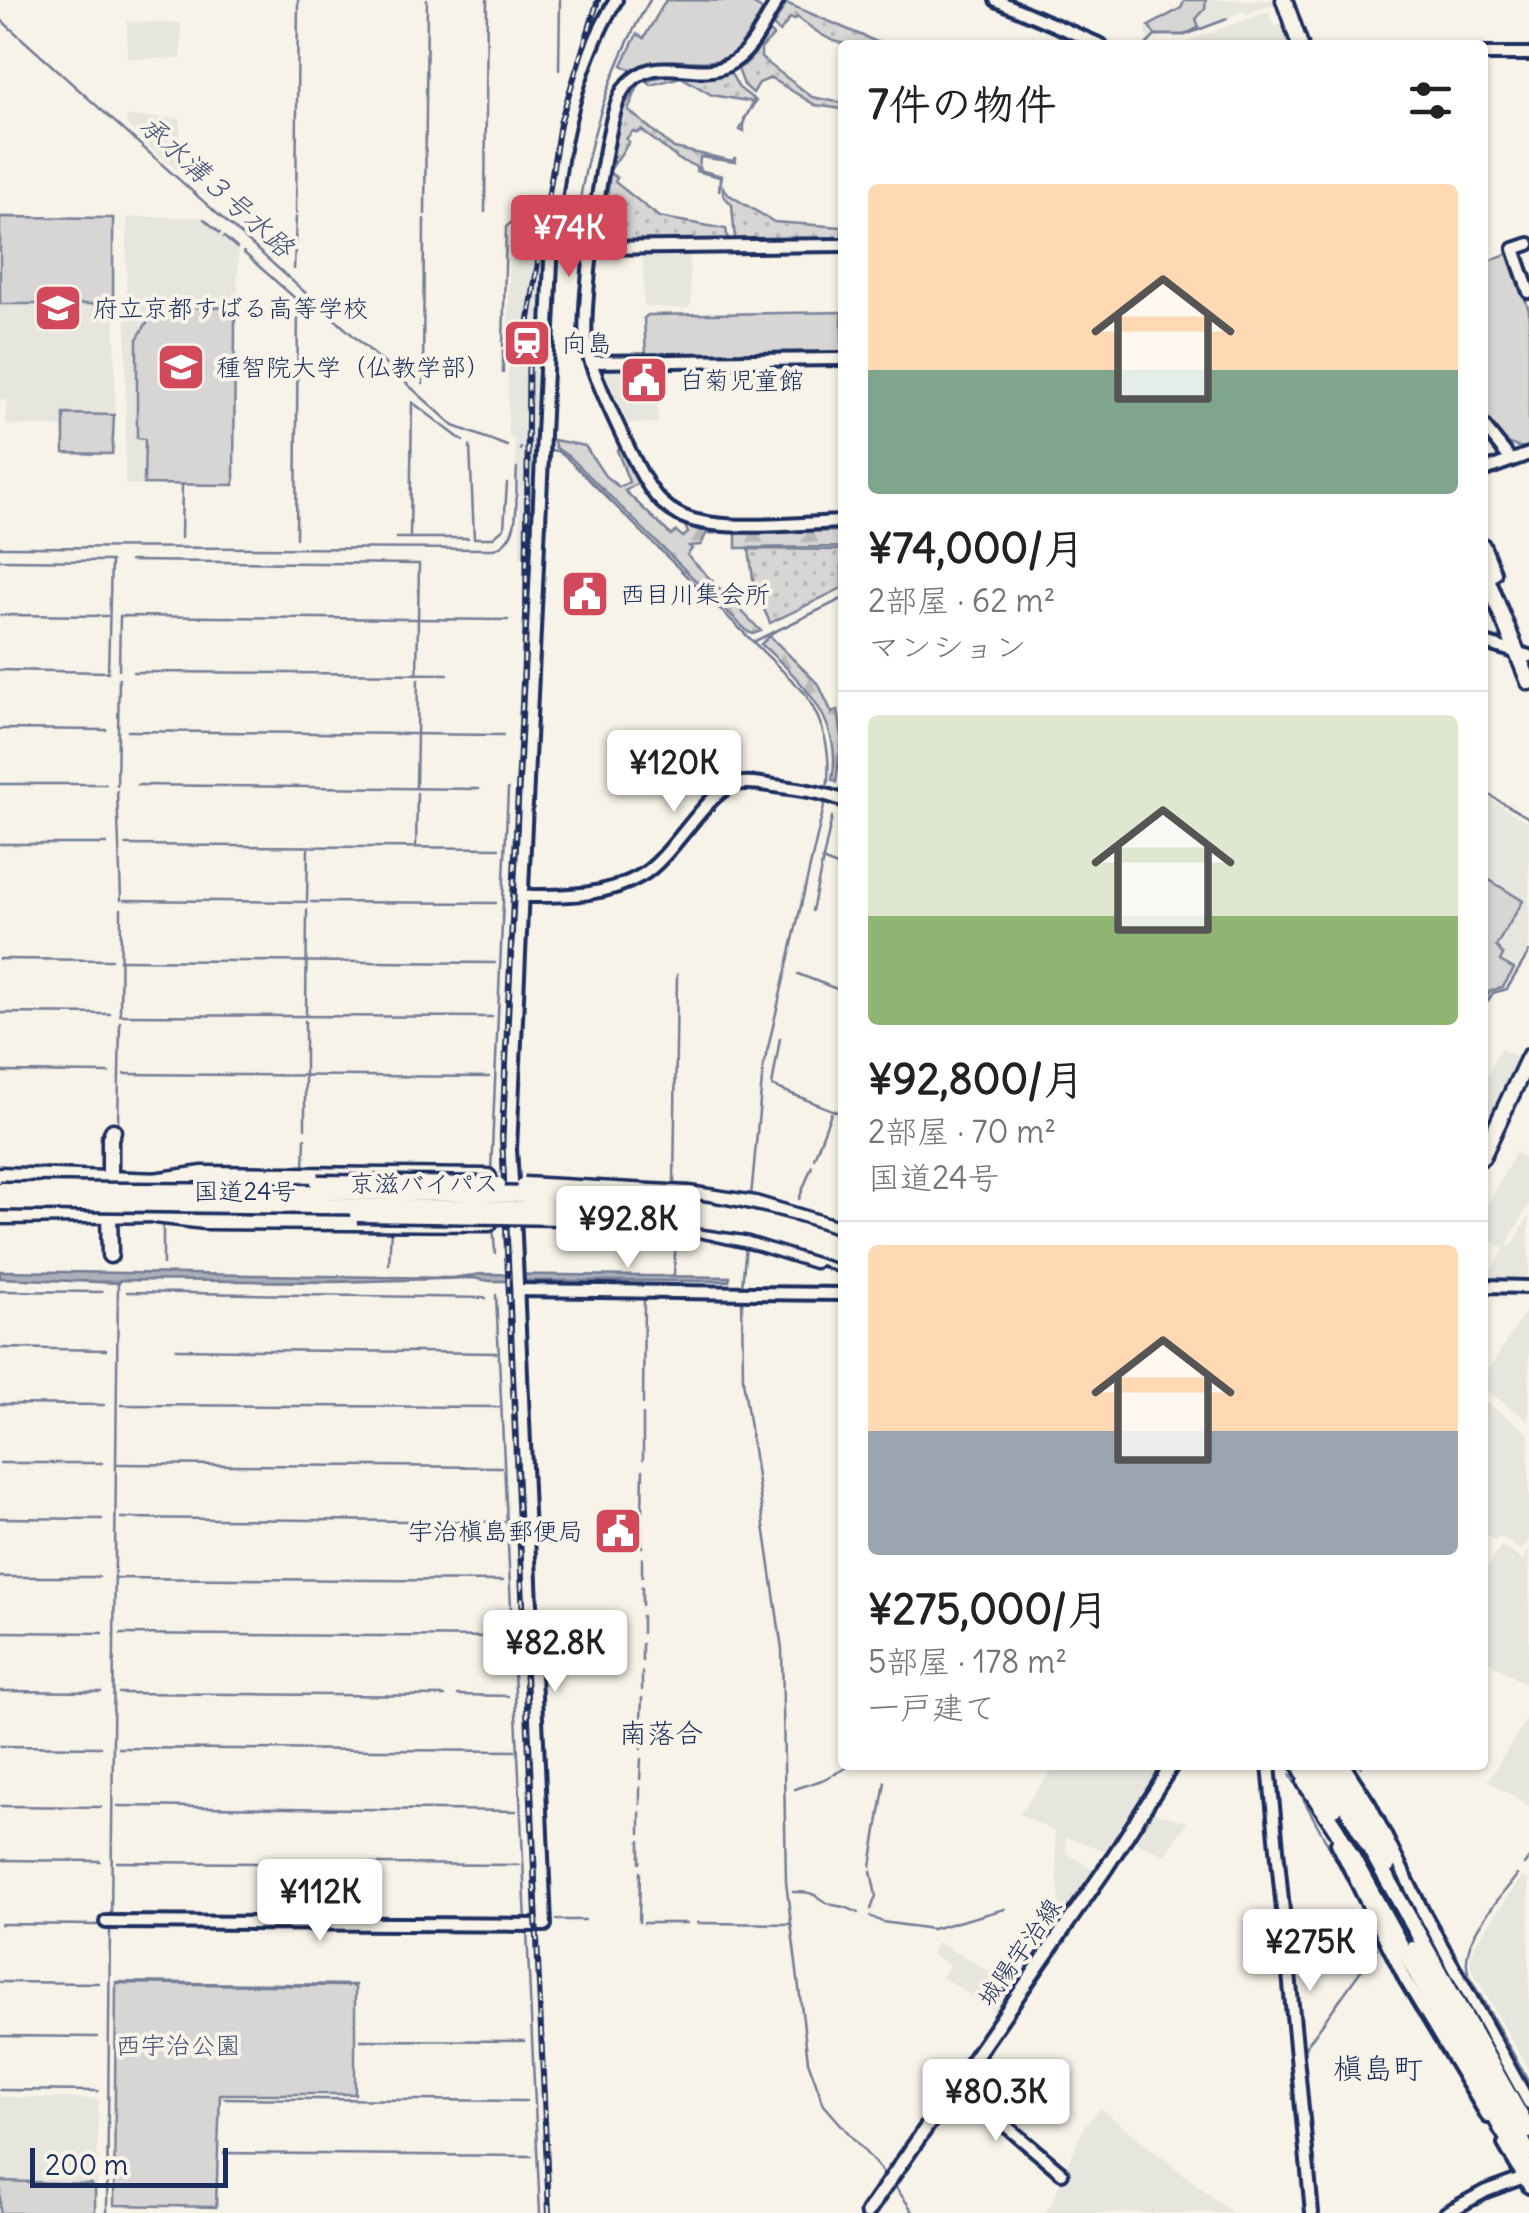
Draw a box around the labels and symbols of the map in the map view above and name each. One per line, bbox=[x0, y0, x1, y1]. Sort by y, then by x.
water label: 承水溝３号水路 bbox=[132, 107, 303, 266]
pin: ¥74K bbox=[510, 195, 628, 280]
school or university icon: 府立京都すばる高等学校 bbox=[32, 282, 84, 334]
place label: 府立京都すばる高等学校 bbox=[93, 292, 368, 324]
station icon: 向島 bbox=[501, 317, 553, 369]
place label: 向島 bbox=[562, 327, 612, 359]
school or university icon: 種智院大学（仏教学部） bbox=[155, 341, 207, 393]
place label: 種智院大学（仏教学部） bbox=[216, 351, 491, 383]
public building icon: 白菊児童館 bbox=[618, 354, 670, 406]
place label: 白菊児童館 bbox=[679, 364, 804, 396]
public building icon: 西目川集会所 bbox=[559, 568, 611, 620]
place label: 西目川集会所 bbox=[620, 578, 770, 610]
pin: ¥120K bbox=[604, 730, 744, 815]
street label: 京滋バイパス bbox=[349, 1167, 499, 1199]
street label: 国道24号 bbox=[194, 1175, 296, 1207]
pin: ¥92.8K bbox=[547, 1186, 709, 1271]
public building icon: 宇治槇島郵便局 bbox=[592, 1505, 644, 1557]
place label: 宇治槇島郵便局 bbox=[408, 1515, 583, 1547]
pin: ¥82.8K bbox=[474, 1610, 636, 1695]
district label: 南落合 bbox=[619, 1715, 703, 1751]
pin: ¥112K bbox=[250, 1859, 390, 1944]
street label: 城陽宇治線 bbox=[970, 1892, 1068, 2012]
pin: ¥275K bbox=[1240, 1909, 1380, 1994]
park label: 西宇治公園 bbox=[115, 2029, 241, 2061]
district label: 槇島町 bbox=[1333, 2049, 1423, 2087]
pin: ¥80.3K bbox=[915, 2059, 1077, 2144]
scale bar bbox=[30, 2143, 228, 2188]

